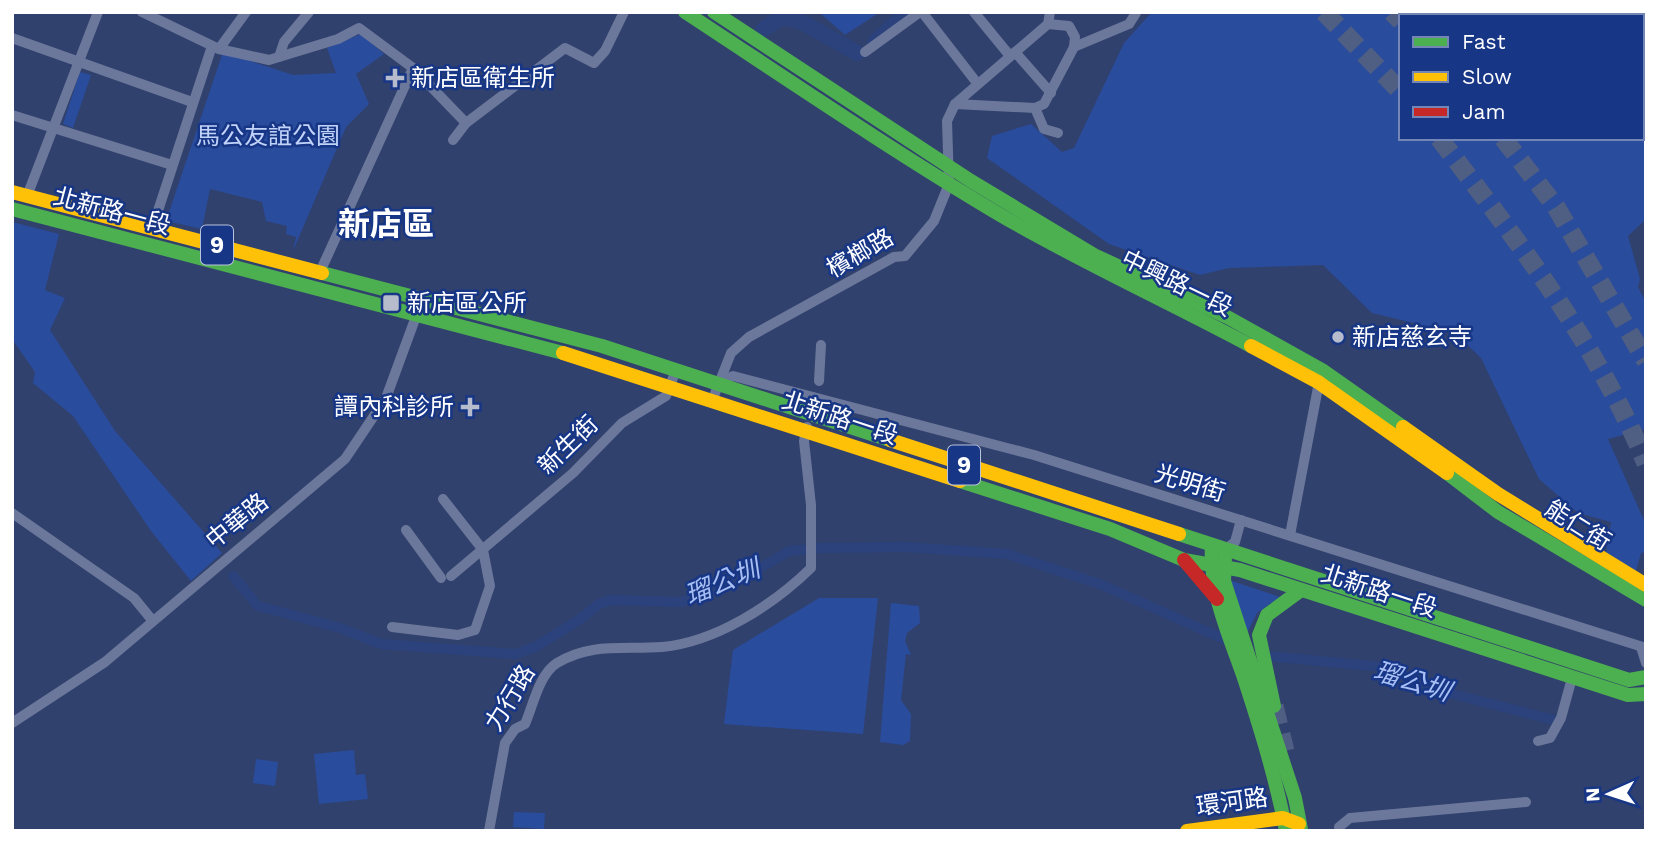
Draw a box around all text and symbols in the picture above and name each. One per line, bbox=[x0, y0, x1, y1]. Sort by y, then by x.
legend bbox=[1399, 14, 1644, 140]
text: Fast bbox=[1462, 29, 1506, 54]
place label: 新店區衛生所 bbox=[411, 64, 555, 92]
text: Slow bbox=[1462, 64, 1512, 89]
marker: 新店區衛生所 bbox=[385, 68, 405, 88]
text: Jam bbox=[1462, 99, 1505, 124]
park label: 馬公友誼公園 bbox=[196, 122, 340, 150]
street label: 北新路一段 bbox=[50, 182, 174, 240]
district label: 新店區 bbox=[338, 205, 434, 243]
street label: 檳榔路 bbox=[822, 223, 898, 283]
road number: 9 bbox=[201, 226, 233, 264]
street label: 中興路一段 bbox=[1117, 244, 1237, 322]
place label: 新店區公所 bbox=[407, 289, 527, 317]
marker: 新店區公所 bbox=[381, 293, 401, 313]
place label: 新店慈玄寺 bbox=[1352, 323, 1472, 351]
marker: 新店慈玄寺 bbox=[1330, 329, 1346, 345]
street label: 北新路一段 bbox=[779, 386, 901, 450]
place label: 譚內科診所 bbox=[334, 393, 454, 421]
marker: 譚內科診所 bbox=[460, 397, 480, 417]
street label: 新生街 bbox=[532, 410, 604, 480]
road number: 9 bbox=[948, 446, 980, 485]
street label: 光明街 bbox=[1151, 459, 1229, 507]
street label: 中華路 bbox=[200, 487, 274, 555]
street label: 能仁街 bbox=[1540, 494, 1616, 556]
water label: 瑠公圳 bbox=[680, 552, 767, 611]
street label: 北新路一段 bbox=[1318, 559, 1440, 623]
water label: 瑠公圳 bbox=[1370, 655, 1457, 708]
street label: 力行路 bbox=[479, 660, 541, 736]
north arrow bbox=[1574, 759, 1644, 829]
street label: 環河路 bbox=[1194, 783, 1270, 821]
text: N bbox=[1581, 787, 1604, 803]

